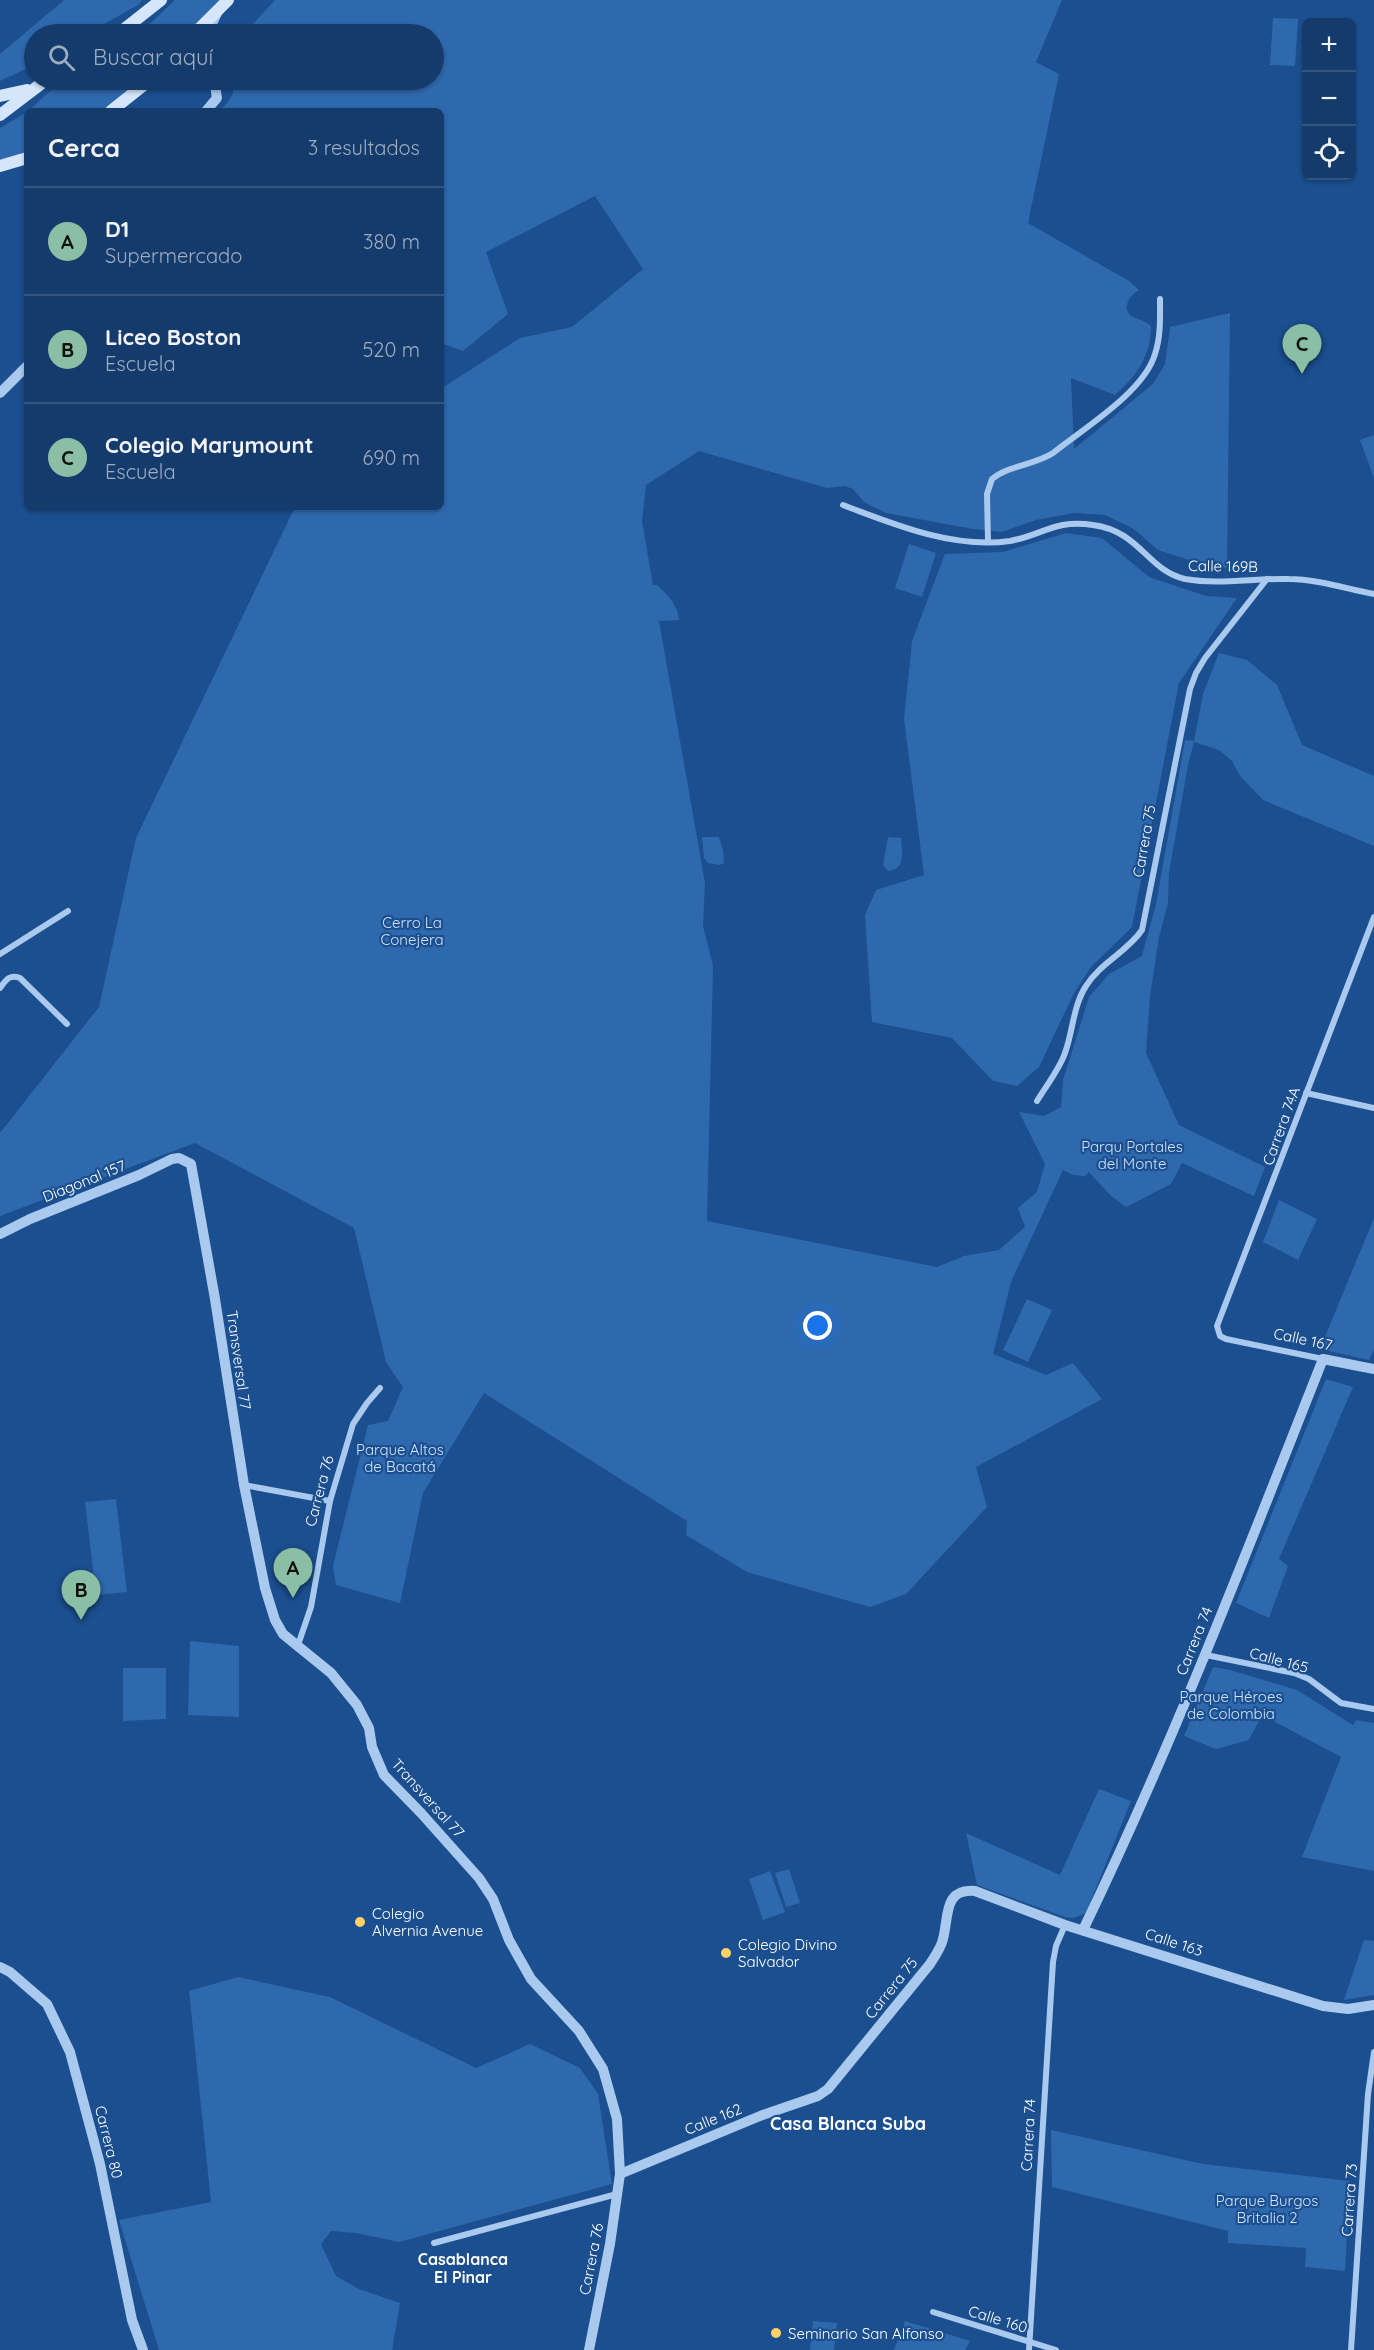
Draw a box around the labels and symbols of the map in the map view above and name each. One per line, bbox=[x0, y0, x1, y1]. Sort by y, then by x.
pin: C bbox=[1282, 324, 1322, 374]
street label: Calle 169B bbox=[1188, 556, 1258, 576]
street label: Carrera 75 bbox=[1128, 803, 1160, 879]
park label: Cerro La Conejera bbox=[380, 913, 444, 949]
street label: Carrera 74A bbox=[1258, 1084, 1304, 1168]
park label: Parqu Portales del Monte bbox=[1081, 1137, 1183, 1173]
street label: Diagonal 157 bbox=[40, 1156, 129, 1206]
street label: Transversal 77 bbox=[223, 1309, 255, 1411]
your location bbox=[803, 1311, 832, 1340]
street label: Calle 167 bbox=[1272, 1324, 1334, 1355]
park label: Parque Altos de Bacatá bbox=[356, 1440, 444, 1476]
street label: Carrera 76 bbox=[300, 1453, 338, 1529]
pin: A bbox=[274, 1548, 312, 1598]
pin: B bbox=[62, 1570, 100, 1620]
street label: Carrera 74 bbox=[1172, 1604, 1216, 1678]
street label: Calle 165 bbox=[1248, 1643, 1310, 1677]
park label: Parque Héroes de Colombia bbox=[1180, 1687, 1282, 1723]
street label: Transversal 77 bbox=[388, 1755, 469, 1842]
place label: Colegio Alvernia Avenue bbox=[372, 1904, 483, 1940]
marker: Colegio Alvernia Avenue bbox=[353, 1915, 367, 1929]
street label: Calle 163 bbox=[1143, 1924, 1205, 1960]
place label: Colegio Divino Salvador bbox=[738, 1935, 837, 1971]
marker: Colegio Divino Salvador bbox=[719, 1946, 733, 1960]
street label: Carrera 75 bbox=[861, 1954, 921, 2022]
street label: Carrera 74 bbox=[1017, 2098, 1039, 2172]
street label: Calle 162 bbox=[682, 2099, 744, 2139]
street label: Carrera 80 bbox=[91, 2104, 127, 2180]
district label: Casa Blanca Suba bbox=[770, 2112, 926, 2135]
street label: Carrera 73 bbox=[1337, 2163, 1361, 2237]
park label: Parque Burgos Britalia 2 bbox=[1216, 2191, 1318, 2227]
street label: Carrera 76 bbox=[575, 2222, 607, 2296]
district label: Casablanca El Pinar bbox=[418, 2249, 508, 2287]
street label: Calle 160 bbox=[966, 2301, 1030, 2337]
place label: Seminario San Alfonso bbox=[788, 2324, 944, 2343]
marker: Seminario San Alfonso bbox=[769, 2326, 783, 2340]

